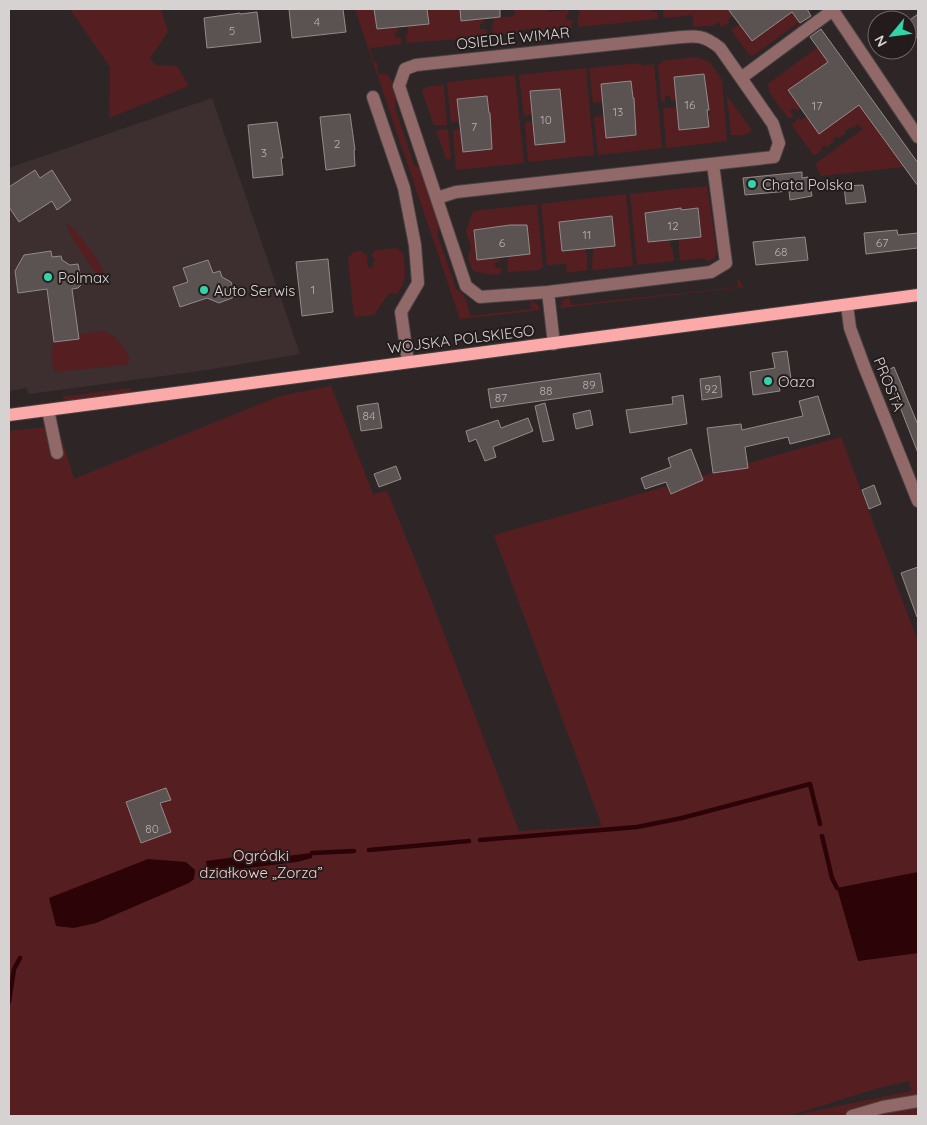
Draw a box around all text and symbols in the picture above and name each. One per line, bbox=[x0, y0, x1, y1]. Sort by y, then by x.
north arrow bbox=[867, 10, 917, 60]
house number: 4 bbox=[314, 14, 320, 29]
house number: 5 bbox=[229, 23, 235, 38]
street label: OSIEDLE WIMAR bbox=[455, 23, 571, 53]
text: N bbox=[870, 32, 891, 50]
house number: 16 bbox=[685, 97, 696, 112]
house number: 17 bbox=[812, 98, 822, 113]
house number: 13 bbox=[613, 104, 623, 119]
house number: 10 bbox=[540, 112, 552, 127]
house number: 7 bbox=[471, 119, 477, 134]
house number: 2 bbox=[334, 136, 341, 151]
house number: 3 bbox=[261, 145, 267, 160]
place label: Chata Polska bbox=[762, 175, 853, 194]
marker: Chata Polska bbox=[746, 178, 758, 190]
house number: 12 bbox=[667, 218, 679, 233]
house number: 11 bbox=[583, 227, 591, 242]
house number: 6 bbox=[499, 235, 506, 250]
house number: 67 bbox=[876, 235, 888, 250]
house number: 68 bbox=[775, 244, 787, 259]
place label: Polmax bbox=[58, 268, 109, 287]
marker: Polmax bbox=[42, 271, 54, 283]
place label: Auto Serwis bbox=[214, 281, 295, 300]
house number: 1 bbox=[311, 282, 315, 297]
marker: Auto Serwis bbox=[198, 284, 210, 296]
street label: WOJSKA POLSKIEGO bbox=[387, 321, 535, 357]
street label: PROSTA bbox=[870, 354, 909, 414]
place label: Oaza bbox=[778, 372, 815, 391]
marker: Oaza bbox=[762, 375, 774, 387]
house number: 89 bbox=[582, 377, 596, 392]
house number: 92 bbox=[704, 381, 718, 396]
house number: 88 bbox=[540, 383, 552, 398]
house number: 87 bbox=[495, 390, 507, 405]
house number: 84 bbox=[363, 408, 375, 423]
house number: 80 bbox=[145, 821, 159, 836]
park label: Ogródki działkowe „Zorza” bbox=[199, 846, 323, 882]

